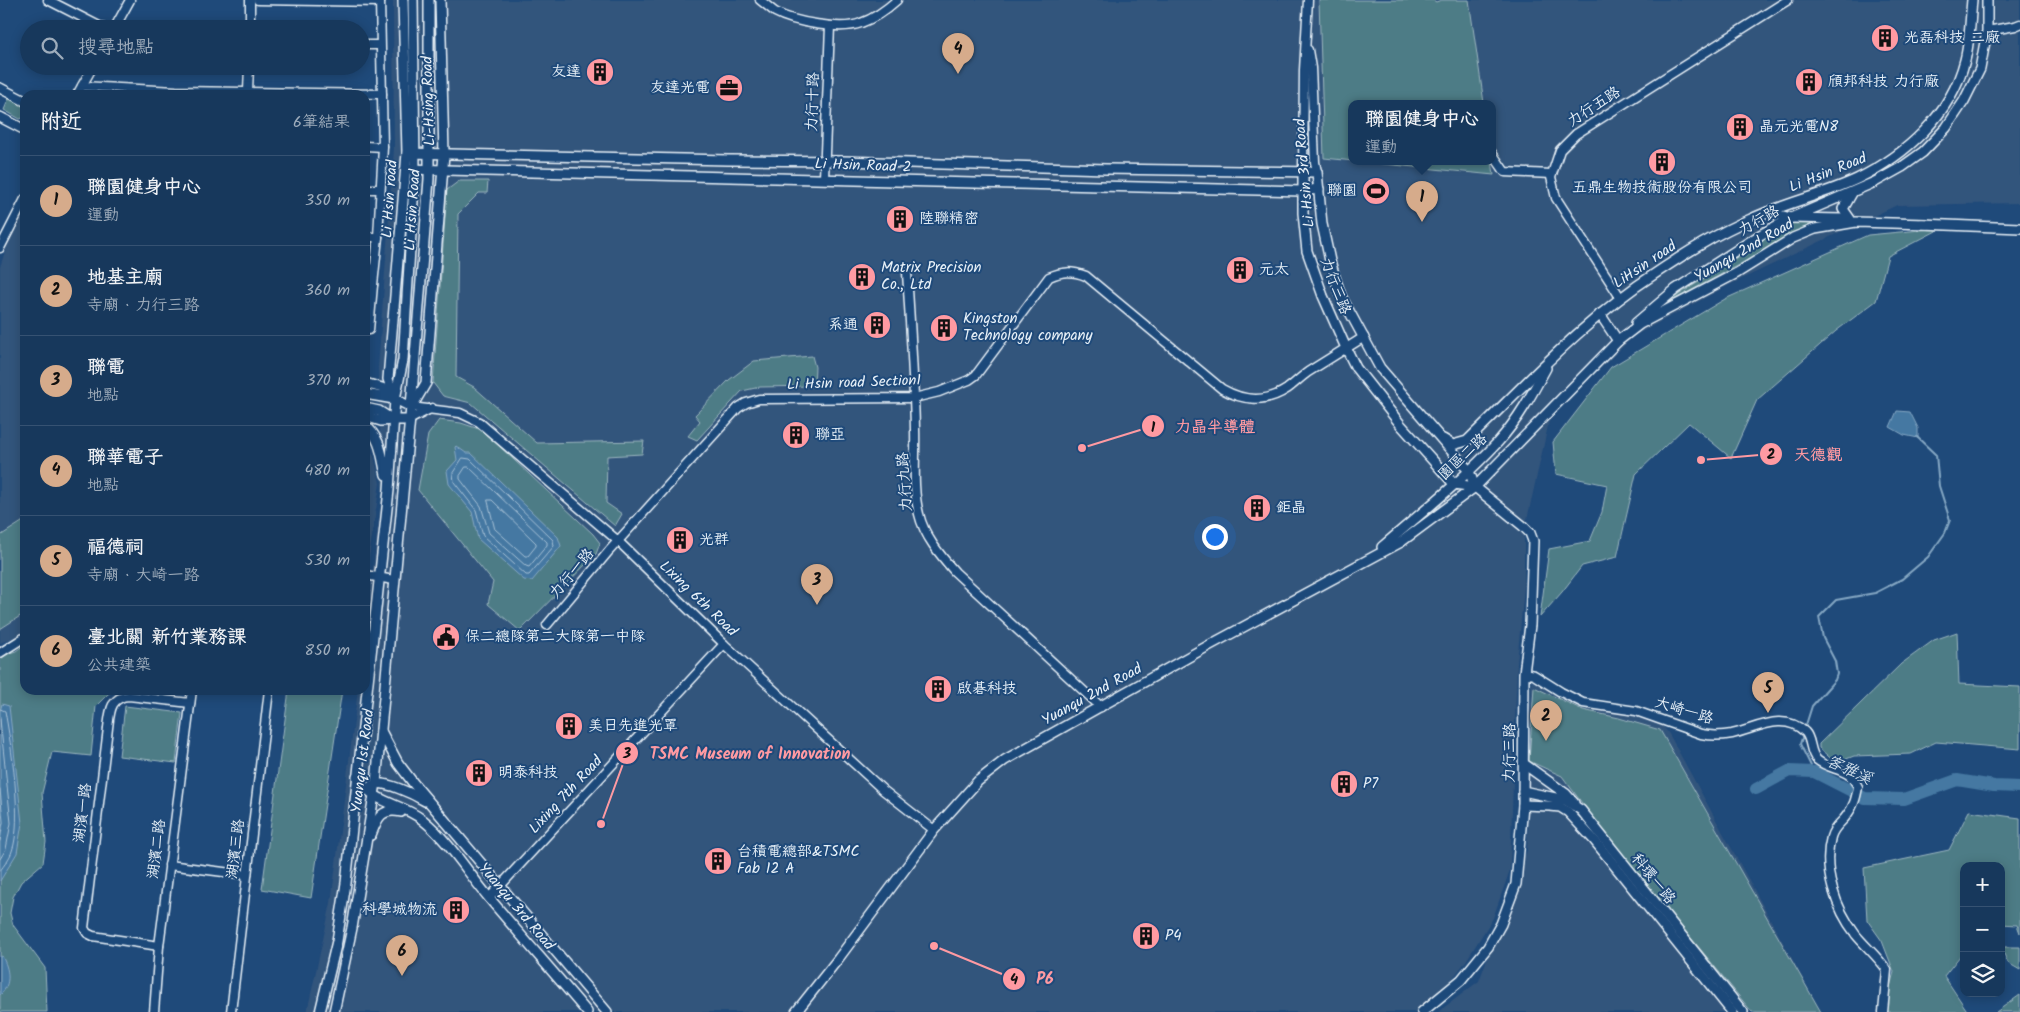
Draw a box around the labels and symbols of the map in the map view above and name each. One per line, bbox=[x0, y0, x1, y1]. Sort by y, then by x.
building icon: 光磊科技 二廠 bbox=[1870, 23, 1900, 53]
place label: 光磊科技 二廠 bbox=[1904, 26, 2000, 50]
pin: 4 bbox=[942, 33, 974, 74]
street label: Li-Hsing Road bbox=[415, 55, 443, 146]
building icon: 友達 bbox=[585, 57, 615, 87]
place label: 友達 bbox=[551, 60, 581, 84]
building icon: 頎邦科技 力行廠 bbox=[1794, 67, 1824, 97]
place label: 頎邦科技 力行廠 bbox=[1828, 70, 1939, 94]
street label: 力行十路 bbox=[800, 72, 826, 132]
office icon: 友達光電 bbox=[714, 73, 744, 103]
place label: 友達光電 bbox=[650, 76, 710, 100]
street label: 力行五路 bbox=[1562, 81, 1626, 133]
building icon: 晶元光電N8 bbox=[1725, 112, 1755, 142]
place label: 晶元光電N8 bbox=[1759, 115, 1839, 139]
street label: Li Hsin 3rd Road bbox=[1288, 117, 1322, 228]
street label: Li Hsin Road bbox=[1786, 146, 1871, 199]
building icon: 五鼎生物技術股份有限公司 bbox=[1647, 147, 1677, 177]
street label: Li Hsin Road 2 bbox=[814, 152, 912, 180]
street label: Li Hsin road bbox=[375, 159, 405, 239]
street label: Li Hsin Road bbox=[398, 168, 428, 252]
sports icon: 聯園 bbox=[1361, 176, 1391, 206]
place label: 五鼎生物技術股份有限公司 bbox=[1572, 176, 1752, 200]
place label: 聯園 bbox=[1327, 179, 1357, 203]
pin: 1 bbox=[1406, 181, 1438, 222]
street label: 力行路 bbox=[1734, 199, 1784, 243]
building icon: 陸聯精密 bbox=[885, 204, 915, 234]
place label: 陸聯精密 bbox=[919, 207, 979, 231]
street label: Yuanqu 2nd Road bbox=[1690, 212, 1799, 289]
street label: LiHsin road bbox=[1608, 235, 1682, 295]
street label: 力行三路 bbox=[1313, 254, 1357, 318]
building icon: 元太 bbox=[1225, 255, 1255, 285]
place label: Matrix Precision Co., Ltd bbox=[881, 256, 982, 297]
place label: 元太 bbox=[1259, 258, 1289, 282]
building icon: Matrix Precision Co., Ltd bbox=[847, 262, 877, 292]
place label: Kingston Technology company bbox=[963, 307, 1094, 348]
building icon: 系通 bbox=[862, 310, 892, 340]
place label: 系通 bbox=[828, 313, 858, 337]
building icon: Kingston Technology company bbox=[929, 313, 959, 343]
street label: Li Hsin road Section1 bbox=[786, 369, 922, 397]
callout: 力晶半導體 bbox=[1140, 411, 1265, 442]
text: 力晶半導體 bbox=[1175, 415, 1256, 440]
text: 1 bbox=[1151, 416, 1156, 440]
building icon: 聯亞 bbox=[781, 420, 811, 450]
place label: 聯亞 bbox=[815, 423, 845, 447]
street label: 園區二路 bbox=[1433, 428, 1493, 486]
callout: 天德觀 bbox=[1759, 439, 1852, 470]
text: 2 bbox=[1767, 443, 1776, 467]
text: 天德觀 bbox=[1794, 443, 1842, 468]
street label: 力行九路 bbox=[891, 451, 919, 513]
building icon: 鉅晶 bbox=[1242, 493, 1272, 523]
place label: 鉅晶 bbox=[1276, 496, 1306, 520]
your location bbox=[1202, 524, 1228, 550]
building icon: 光群 bbox=[665, 525, 695, 555]
place label: 光群 bbox=[699, 528, 729, 552]
street label: 力行一路 bbox=[544, 543, 600, 605]
street label: Lixing 6th Road bbox=[653, 555, 743, 643]
pin: 3 bbox=[801, 564, 833, 605]
public building icon: 保二總隊第二大隊第一中隊 bbox=[431, 622, 461, 652]
place label: 保二總隊第二大隊第一中隊 bbox=[465, 625, 645, 649]
street label: Yuanqu 2nd Road bbox=[1037, 657, 1147, 733]
pin: 5 bbox=[1752, 672, 1784, 713]
building icon: 啟碁科技 bbox=[923, 674, 953, 704]
place label: 啟碁科技 bbox=[957, 677, 1017, 701]
street label: 大崎一路 bbox=[1652, 691, 1716, 731]
pin: 2 bbox=[1530, 700, 1562, 741]
street label: Yuanqu 1st Road bbox=[345, 707, 381, 814]
building icon: 美日先進光罩 bbox=[554, 711, 584, 741]
place label: 美日先進光罩 bbox=[588, 714, 678, 738]
street label: 力行三路 bbox=[1497, 723, 1523, 783]
callout: TSMC Museum of Innovation bbox=[614, 737, 860, 768]
text: 3 bbox=[622, 742, 631, 766]
text: TSMC Museum of Innovation bbox=[650, 742, 850, 767]
water label: 客雅溪 bbox=[1822, 749, 1877, 792]
street label: Lixing 7th Road bbox=[523, 750, 609, 840]
building icon: 明泰科技 bbox=[464, 758, 494, 788]
place label: 明泰科技 bbox=[498, 761, 558, 785]
building icon: P7 bbox=[1329, 769, 1359, 799]
place label: P7 bbox=[1363, 772, 1379, 796]
street label: 湖濱一路 bbox=[67, 782, 99, 844]
street label: 湖濱二路 bbox=[141, 818, 173, 880]
street label: 湖濱三路 bbox=[220, 818, 252, 880]
place label: 台積電總部&TSMC Fab 12 A bbox=[737, 840, 859, 881]
building icon: 台積電總部&TSMC Fab 12 A bbox=[703, 846, 733, 876]
street label: 科環一路 bbox=[1625, 848, 1681, 910]
street label: Yuanqu 3rd Road bbox=[472, 858, 560, 957]
building icon: 科學城物流 bbox=[441, 895, 471, 925]
place label: 科學城物流 bbox=[362, 898, 437, 922]
building icon: P4 bbox=[1131, 921, 1161, 951]
place label: P4 bbox=[1165, 924, 1181, 948]
pin: 6 bbox=[386, 935, 418, 976]
callout: P6 bbox=[1001, 963, 1064, 994]
text: P6 bbox=[1036, 967, 1054, 992]
text: 4 bbox=[1010, 968, 1018, 992]

